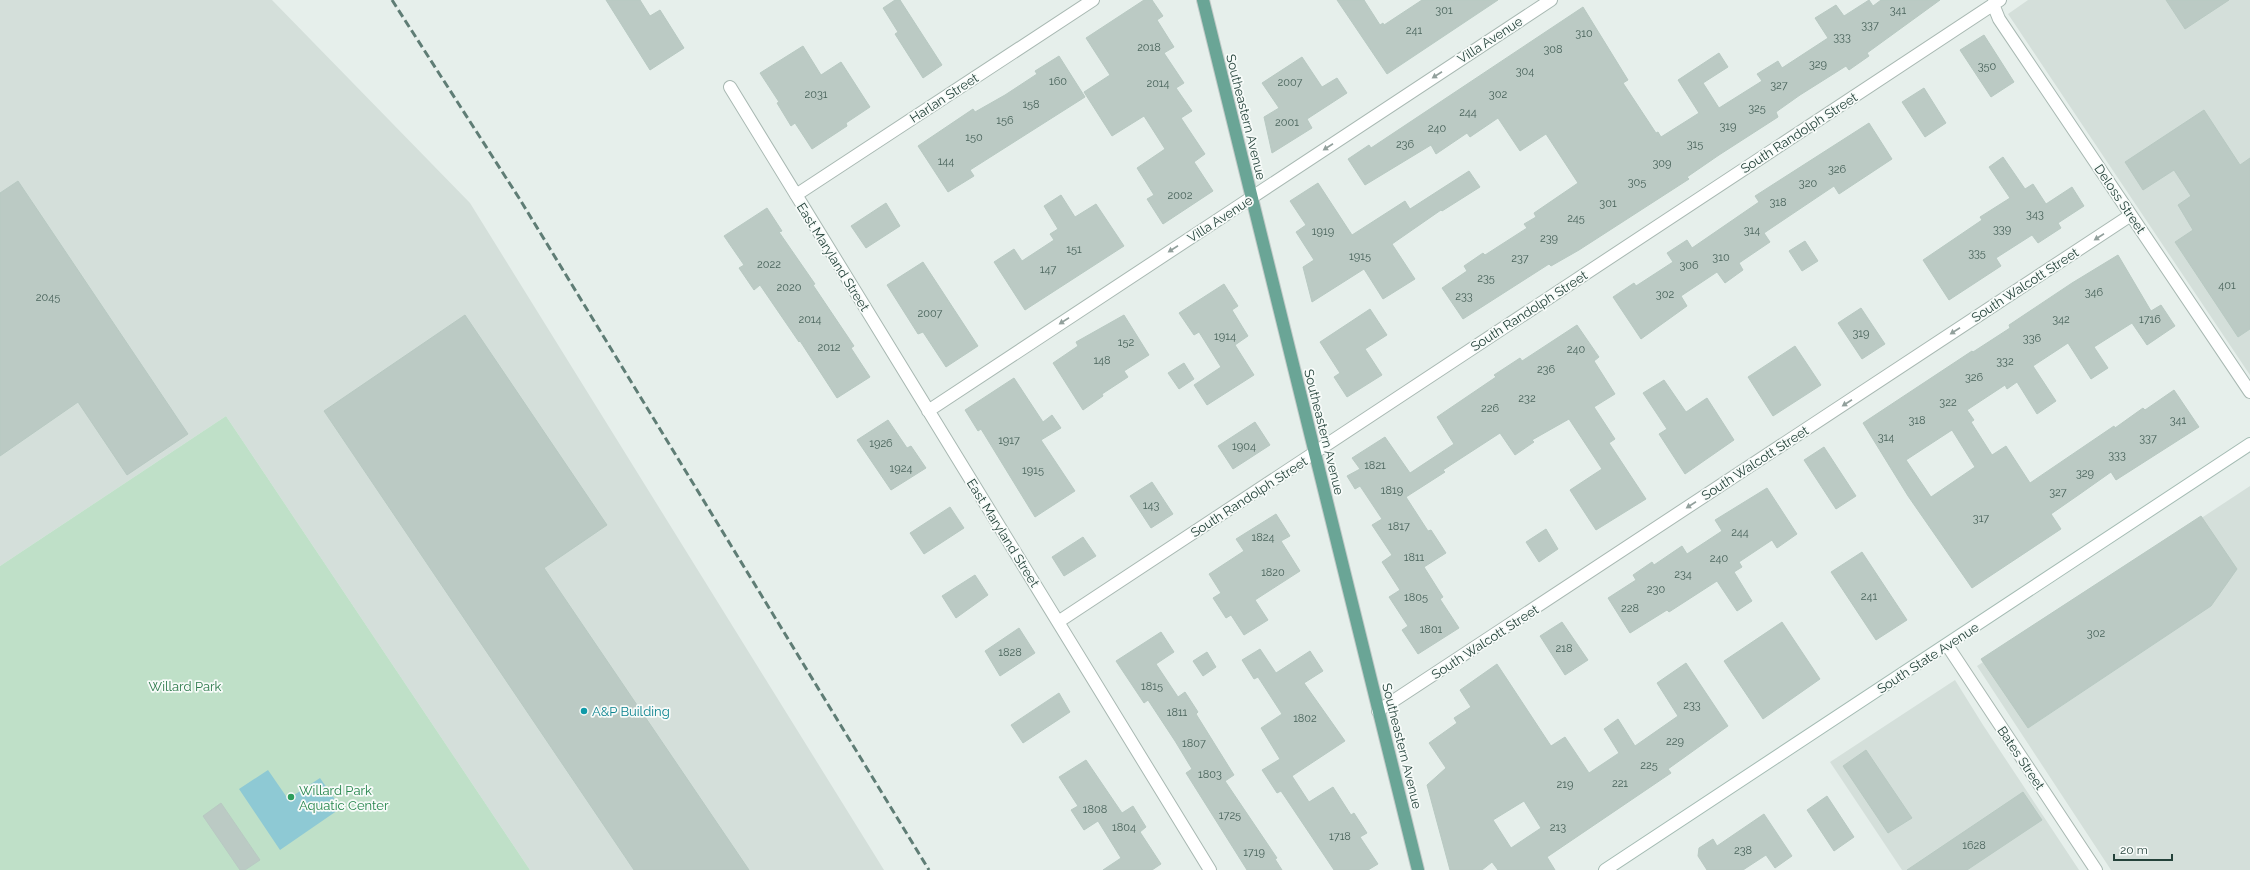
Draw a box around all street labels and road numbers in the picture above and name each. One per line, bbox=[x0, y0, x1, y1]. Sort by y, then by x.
street label: Villa Avenue bbox=[1455, 13, 1526, 67]
street label: Southeastern Avenue bbox=[1223, 53, 1269, 182]
street label: Harlan Street bbox=[907, 70, 982, 126]
street label: South Randolph Street bbox=[1738, 89, 1861, 176]
street label: Deloss Street bbox=[2091, 162, 2149, 237]
street label: Villa Avenue bbox=[1185, 192, 1256, 246]
street label: East Maryland Street bbox=[794, 200, 873, 314]
street label: South Walcott Street bbox=[1969, 244, 2082, 325]
street label: South Randolph Street bbox=[1468, 267, 1591, 354]
street label: Southeastern Avenue bbox=[1301, 368, 1347, 497]
street label: South Walcott Street bbox=[1699, 422, 1812, 503]
street label: South Randolph Street bbox=[1188, 453, 1311, 540]
street label: East Maryland Street bbox=[964, 476, 1043, 590]
street label: South Walcott Street bbox=[1429, 601, 1542, 682]
street label: South State Avenue bbox=[1874, 619, 1982, 696]
street label: Southeastern Avenue bbox=[1379, 682, 1425, 811]
street label: Bates Street bbox=[1994, 723, 2048, 793]

